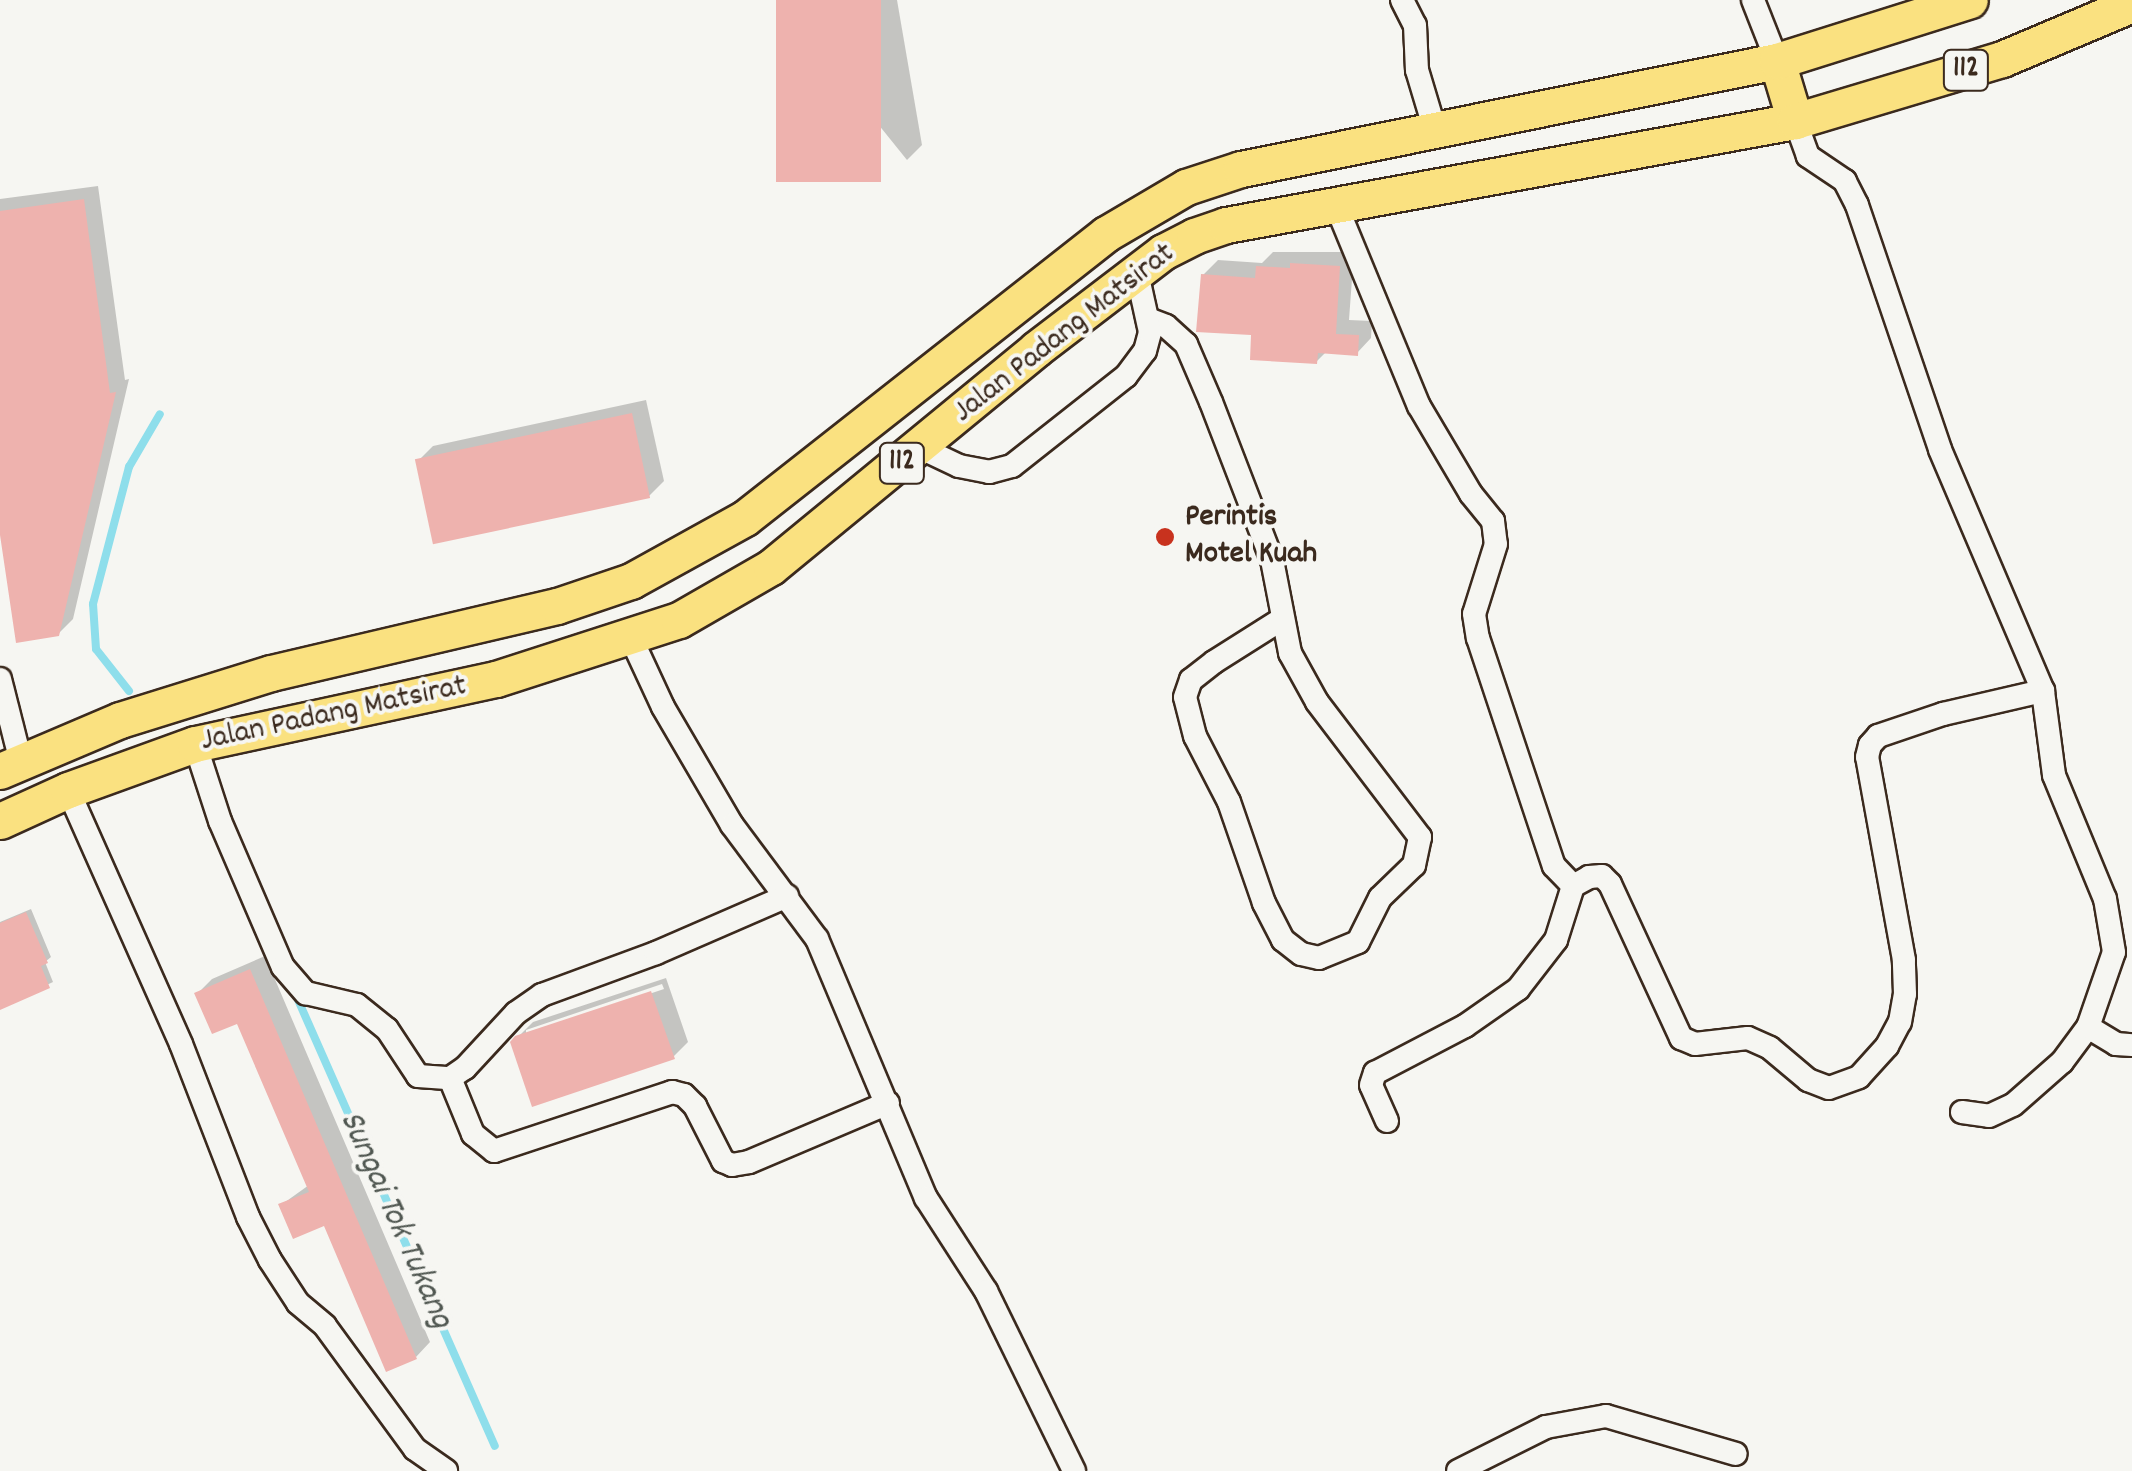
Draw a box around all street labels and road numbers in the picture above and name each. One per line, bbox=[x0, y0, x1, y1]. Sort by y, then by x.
road number: 112 bbox=[1941, 45, 1991, 95]
street label: Jalan Padang Matsirat bbox=[947, 236, 1183, 432]
road number: 112 bbox=[877, 438, 927, 488]
street label: Jalan Padang Matsirat bbox=[198, 668, 470, 762]

